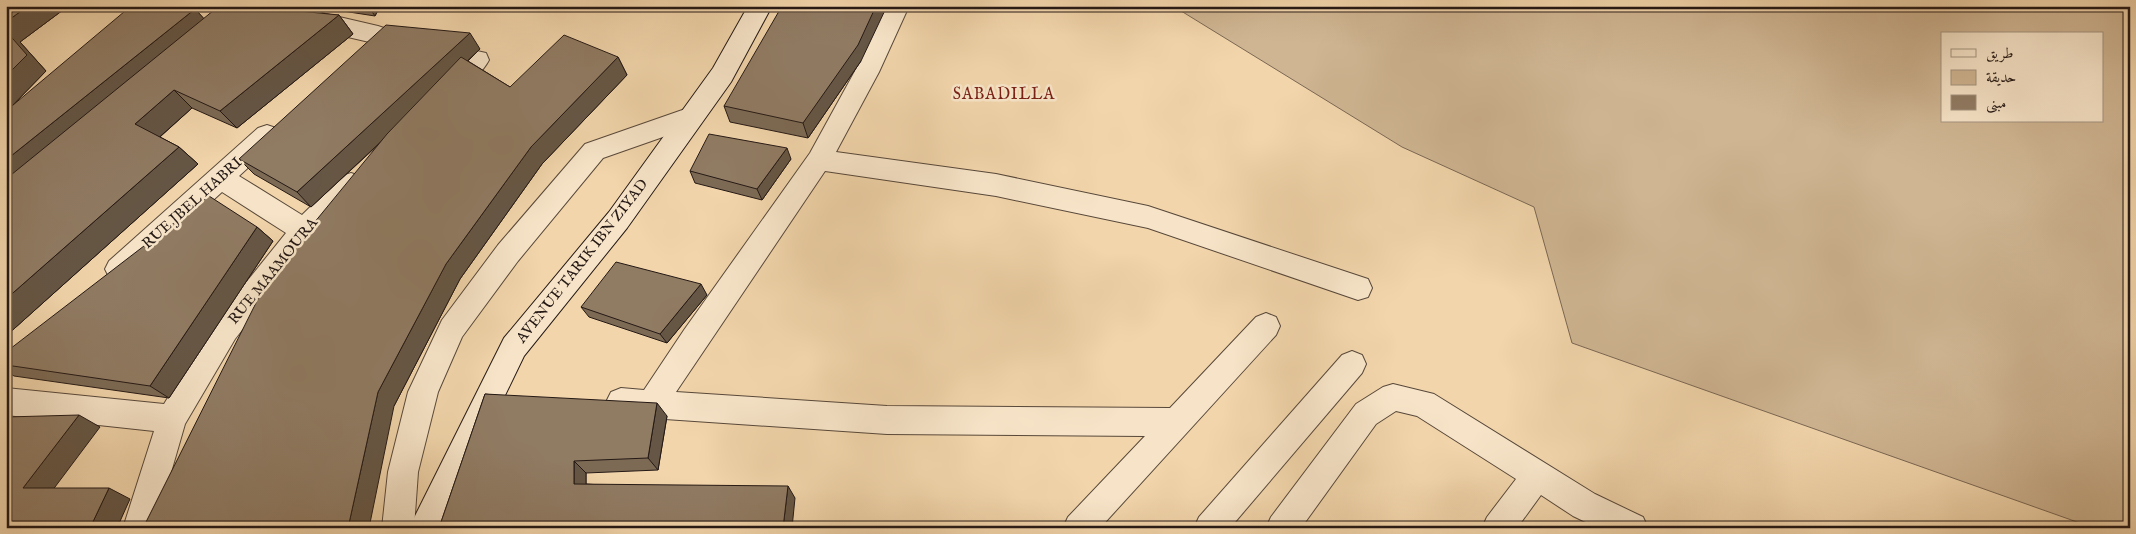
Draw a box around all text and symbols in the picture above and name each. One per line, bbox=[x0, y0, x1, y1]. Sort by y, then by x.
legend bbox=[1941, 32, 2104, 122]
text: طريق bbox=[1986, 44, 2013, 63]
text: حديقة bbox=[1986, 68, 2016, 87]
district label: SABADILLA bbox=[953, 85, 1055, 105]
text: مبنى bbox=[1986, 94, 2006, 114]
street label: RUE JBEL HABRI bbox=[138, 153, 246, 253]
street label: AVENUE TARIK IBN ZIYAD bbox=[511, 175, 652, 348]
street label: RUE MAAMOURA bbox=[224, 213, 322, 328]

